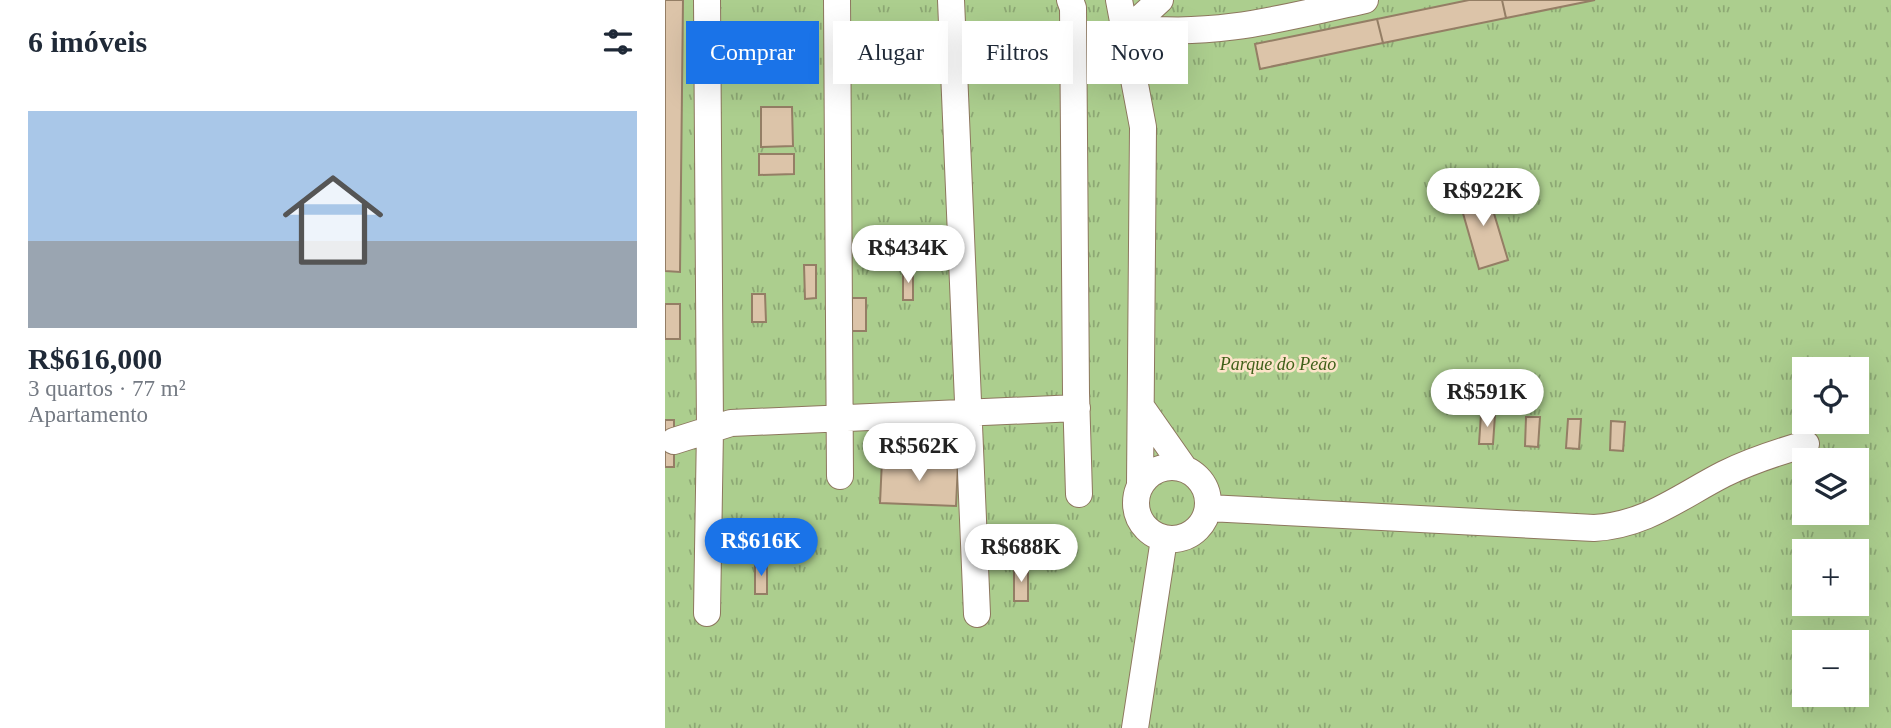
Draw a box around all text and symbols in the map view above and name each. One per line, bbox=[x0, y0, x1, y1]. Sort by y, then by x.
chip: Comprar bbox=[686, 21, 819, 84]
chip: Alugar bbox=[833, 21, 948, 84]
chip: Filtros bbox=[962, 21, 1073, 84]
chip: Novo bbox=[1087, 21, 1188, 84]
icon: filters bbox=[599, 23, 637, 61]
text: 6 imóveis bbox=[28, 25, 147, 58]
icon: home bbox=[270, 157, 396, 283]
pin: R$922K bbox=[1426, 168, 1540, 228]
text: R$922K bbox=[1443, 178, 1523, 203]
pin: R$434K bbox=[851, 226, 965, 285]
text: R$434K bbox=[868, 235, 948, 260]
text: R$616,000 bbox=[28, 342, 162, 375]
park label: Parque do Peão bbox=[1219, 354, 1336, 374]
map controls bbox=[1792, 357, 1869, 707]
button: locate bbox=[1792, 357, 1869, 434]
pin: R$591K bbox=[1430, 370, 1544, 429]
text: 3 quartos · 77 m² bbox=[28, 376, 186, 401]
text: R$591K bbox=[1447, 379, 1527, 404]
text: Apartamento bbox=[28, 402, 148, 427]
pin: R$562K bbox=[862, 424, 976, 483]
text: R$562K bbox=[879, 433, 959, 458]
button: layers bbox=[1792, 448, 1869, 525]
pin: R$616K bbox=[704, 518, 818, 578]
pin: R$688K bbox=[964, 524, 1078, 584]
text: R$616K bbox=[721, 528, 801, 553]
text: R$688K bbox=[981, 534, 1061, 559]
button: + bbox=[1792, 539, 1869, 616]
button: − bbox=[1792, 630, 1869, 707]

